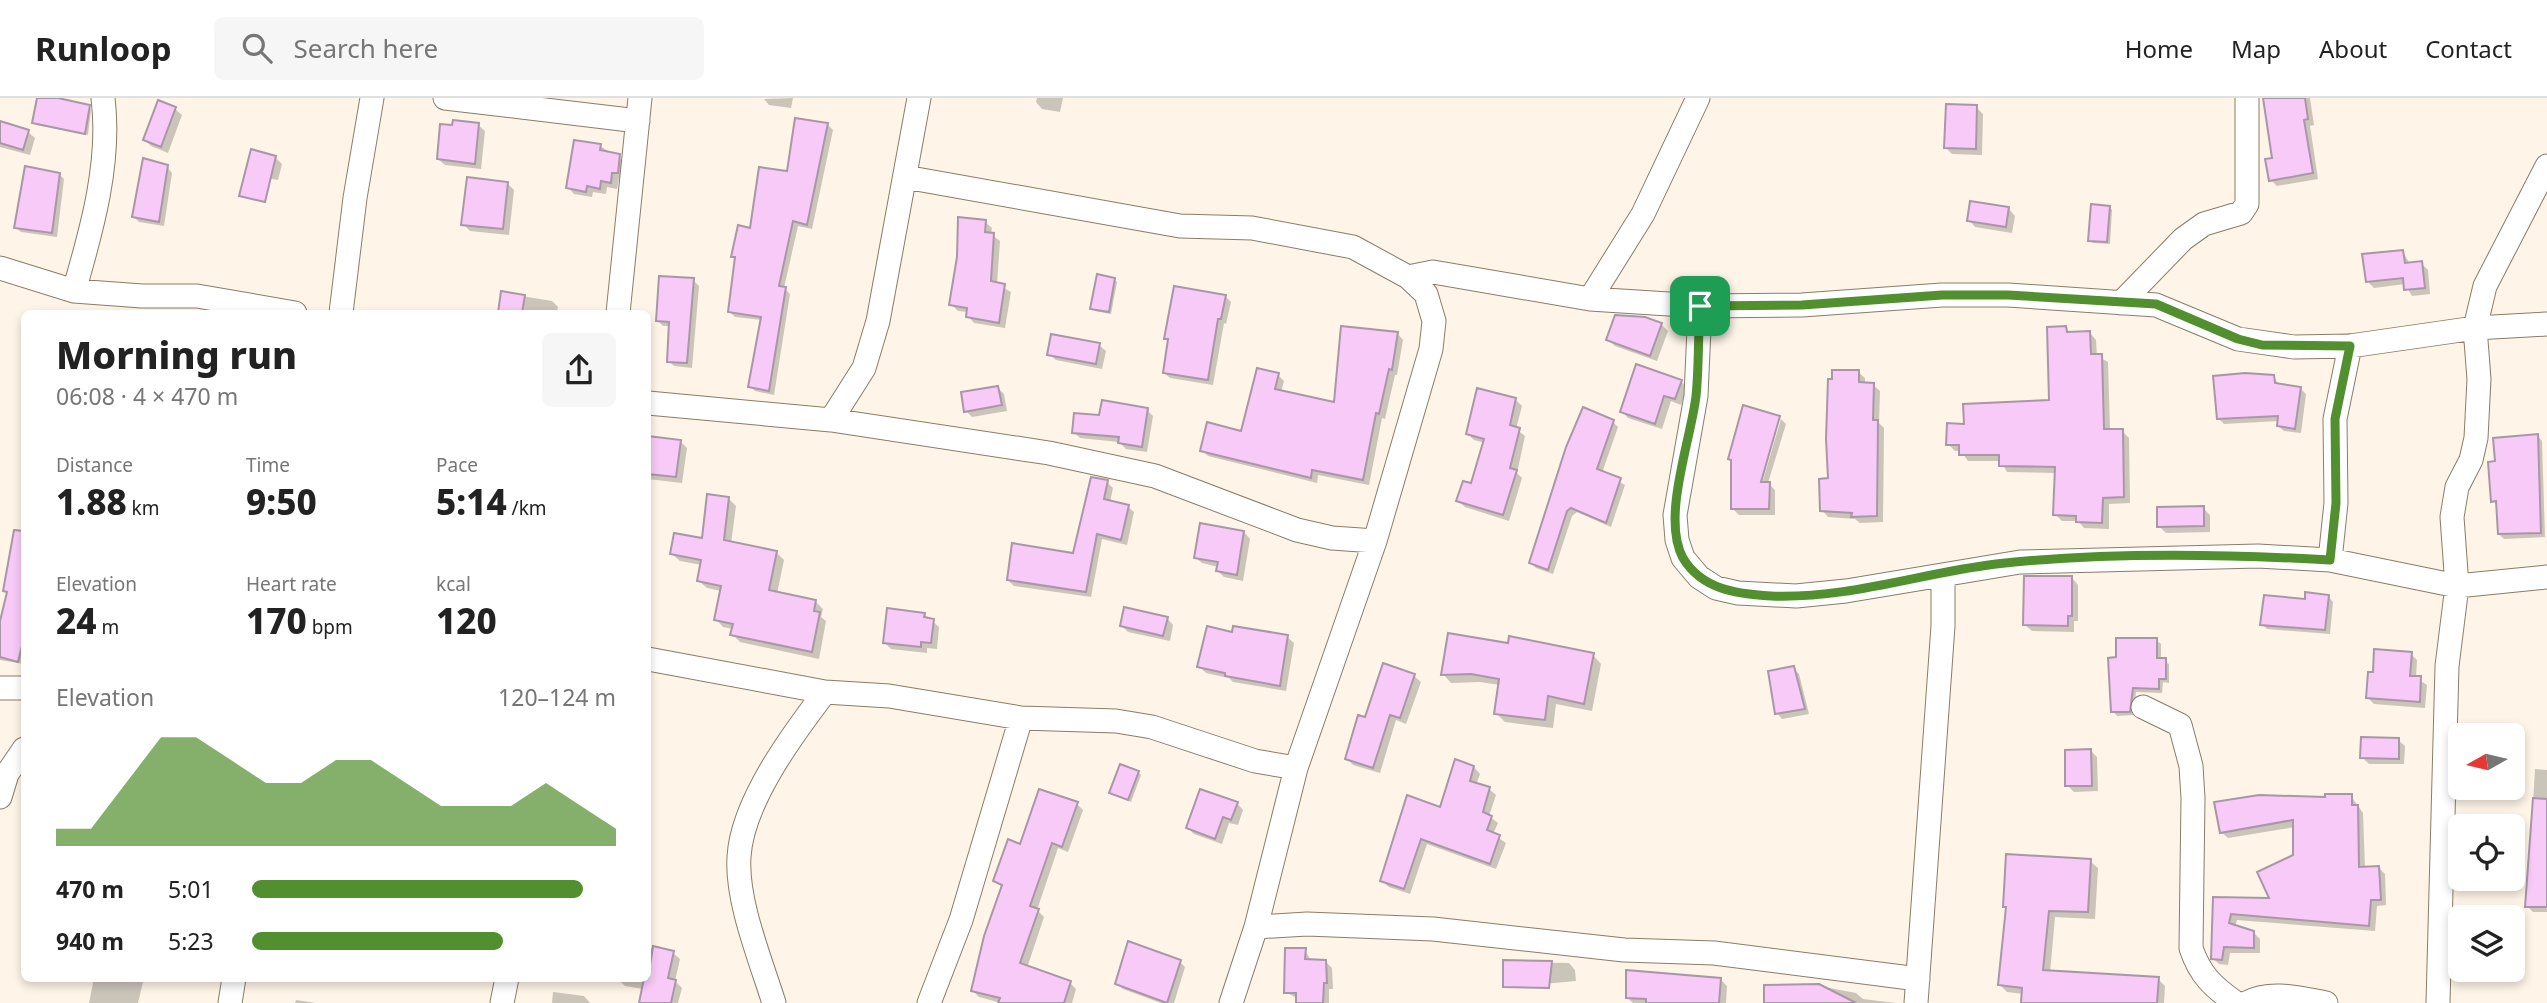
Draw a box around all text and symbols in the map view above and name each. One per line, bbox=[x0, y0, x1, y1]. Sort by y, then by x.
search box bbox=[214, 17, 704, 80]
text: Runloop bbox=[35, 26, 172, 71]
icon: search bbox=[238, 29, 276, 67]
text: Search here bbox=[294, 30, 438, 66]
text: Home bbox=[2125, 32, 2193, 65]
text: Map bbox=[2231, 32, 2281, 65]
text: About bbox=[2319, 32, 2387, 65]
text: Contact bbox=[2425, 32, 2512, 65]
pin bbox=[1670, 276, 1730, 336]
icon: arrive bbox=[1681, 287, 1719, 325]
text: Morning run bbox=[56, 328, 297, 380]
button: share bbox=[542, 333, 616, 407]
text: 06:08 · 4 × 470 m bbox=[56, 380, 238, 412]
text: Distance bbox=[56, 452, 133, 478]
text: Time bbox=[246, 452, 290, 478]
text: Pace bbox=[436, 452, 478, 478]
text: 1.88 bbox=[56, 478, 127, 525]
text: 9:50 bbox=[246, 478, 317, 525]
text: 5:14 bbox=[436, 478, 507, 525]
text: km bbox=[127, 495, 160, 521]
text: /km bbox=[507, 495, 547, 521]
text: Elevation bbox=[56, 571, 137, 597]
text: Heart rate bbox=[246, 571, 337, 597]
text: kcal bbox=[436, 571, 471, 597]
text: 24 bbox=[56, 597, 96, 644]
text: 170 bbox=[246, 597, 307, 644]
text: 120 bbox=[436, 597, 497, 644]
text: m bbox=[96, 614, 119, 640]
text: bpm bbox=[307, 614, 353, 640]
text: Elevation bbox=[56, 681, 154, 713]
text: 120–124 m bbox=[498, 681, 616, 713]
north arrow bbox=[2448, 723, 2525, 800]
map controls bbox=[2448, 723, 2525, 982]
button: locate bbox=[2448, 814, 2525, 891]
text: 470 m bbox=[56, 873, 124, 905]
text: 5:01 bbox=[168, 873, 214, 905]
button: layers bbox=[2448, 905, 2525, 982]
text: 940 m bbox=[56, 925, 124, 957]
text: 5:23 bbox=[168, 925, 214, 957]

